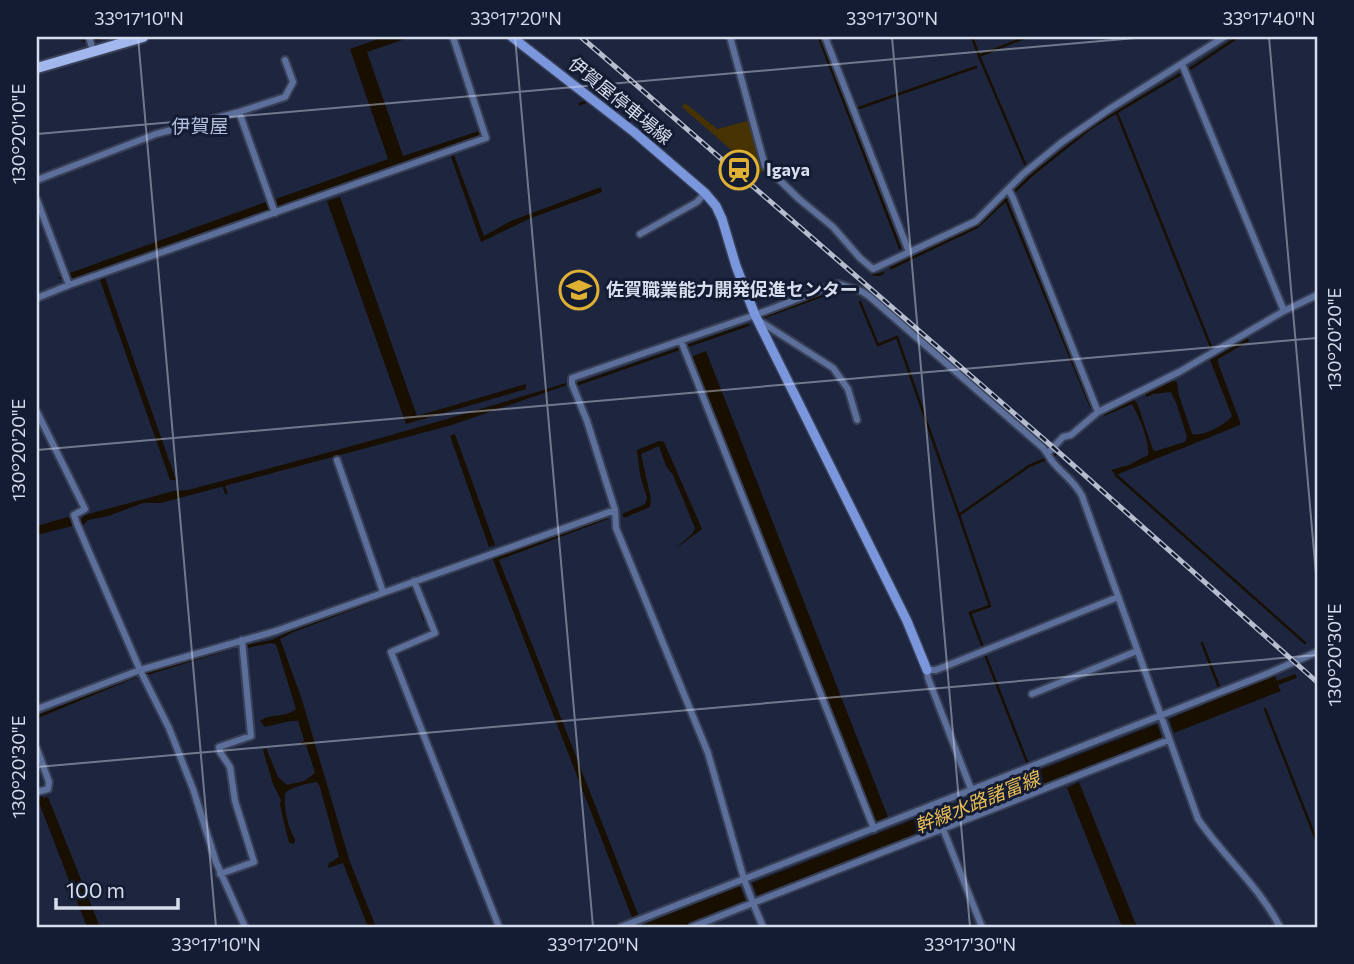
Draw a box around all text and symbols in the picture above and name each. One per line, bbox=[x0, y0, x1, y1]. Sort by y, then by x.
text: 33°17'10"N bbox=[94, 7, 184, 29]
text: 33°17'20"N bbox=[470, 7, 562, 29]
text: 33°17'30"N bbox=[846, 7, 938, 29]
text: 33°17'40"N bbox=[1223, 7, 1315, 29]
street label: 伊賀屋停車場線 bbox=[565, 52, 677, 148]
text: 130°20'10"E bbox=[7, 84, 29, 184]
district label: 伊賀屋 bbox=[171, 114, 229, 137]
station icon: Igaya bbox=[718, 149, 760, 191]
place label: Igaya bbox=[766, 158, 810, 180]
school or university icon: 佐賀職業能力開発促進センター bbox=[558, 269, 600, 311]
place label: 佐賀職業能力開発促進センター bbox=[606, 278, 858, 300]
text: 130°20'20"E bbox=[1323, 288, 1345, 390]
text: 130°20'20"E bbox=[7, 399, 29, 501]
text: 130°20'30"E bbox=[1323, 604, 1345, 706]
text: 130°20'30"E bbox=[7, 716, 29, 818]
water label: 幹線水路諸富線 bbox=[911, 765, 1045, 837]
scale bar bbox=[56, 866, 178, 910]
text: 100 m bbox=[66, 877, 125, 902]
text: 33°17'10"N bbox=[171, 933, 261, 955]
text: 33°17'20"N bbox=[547, 933, 639, 955]
text: 33°17'30"N bbox=[924, 933, 1016, 955]

